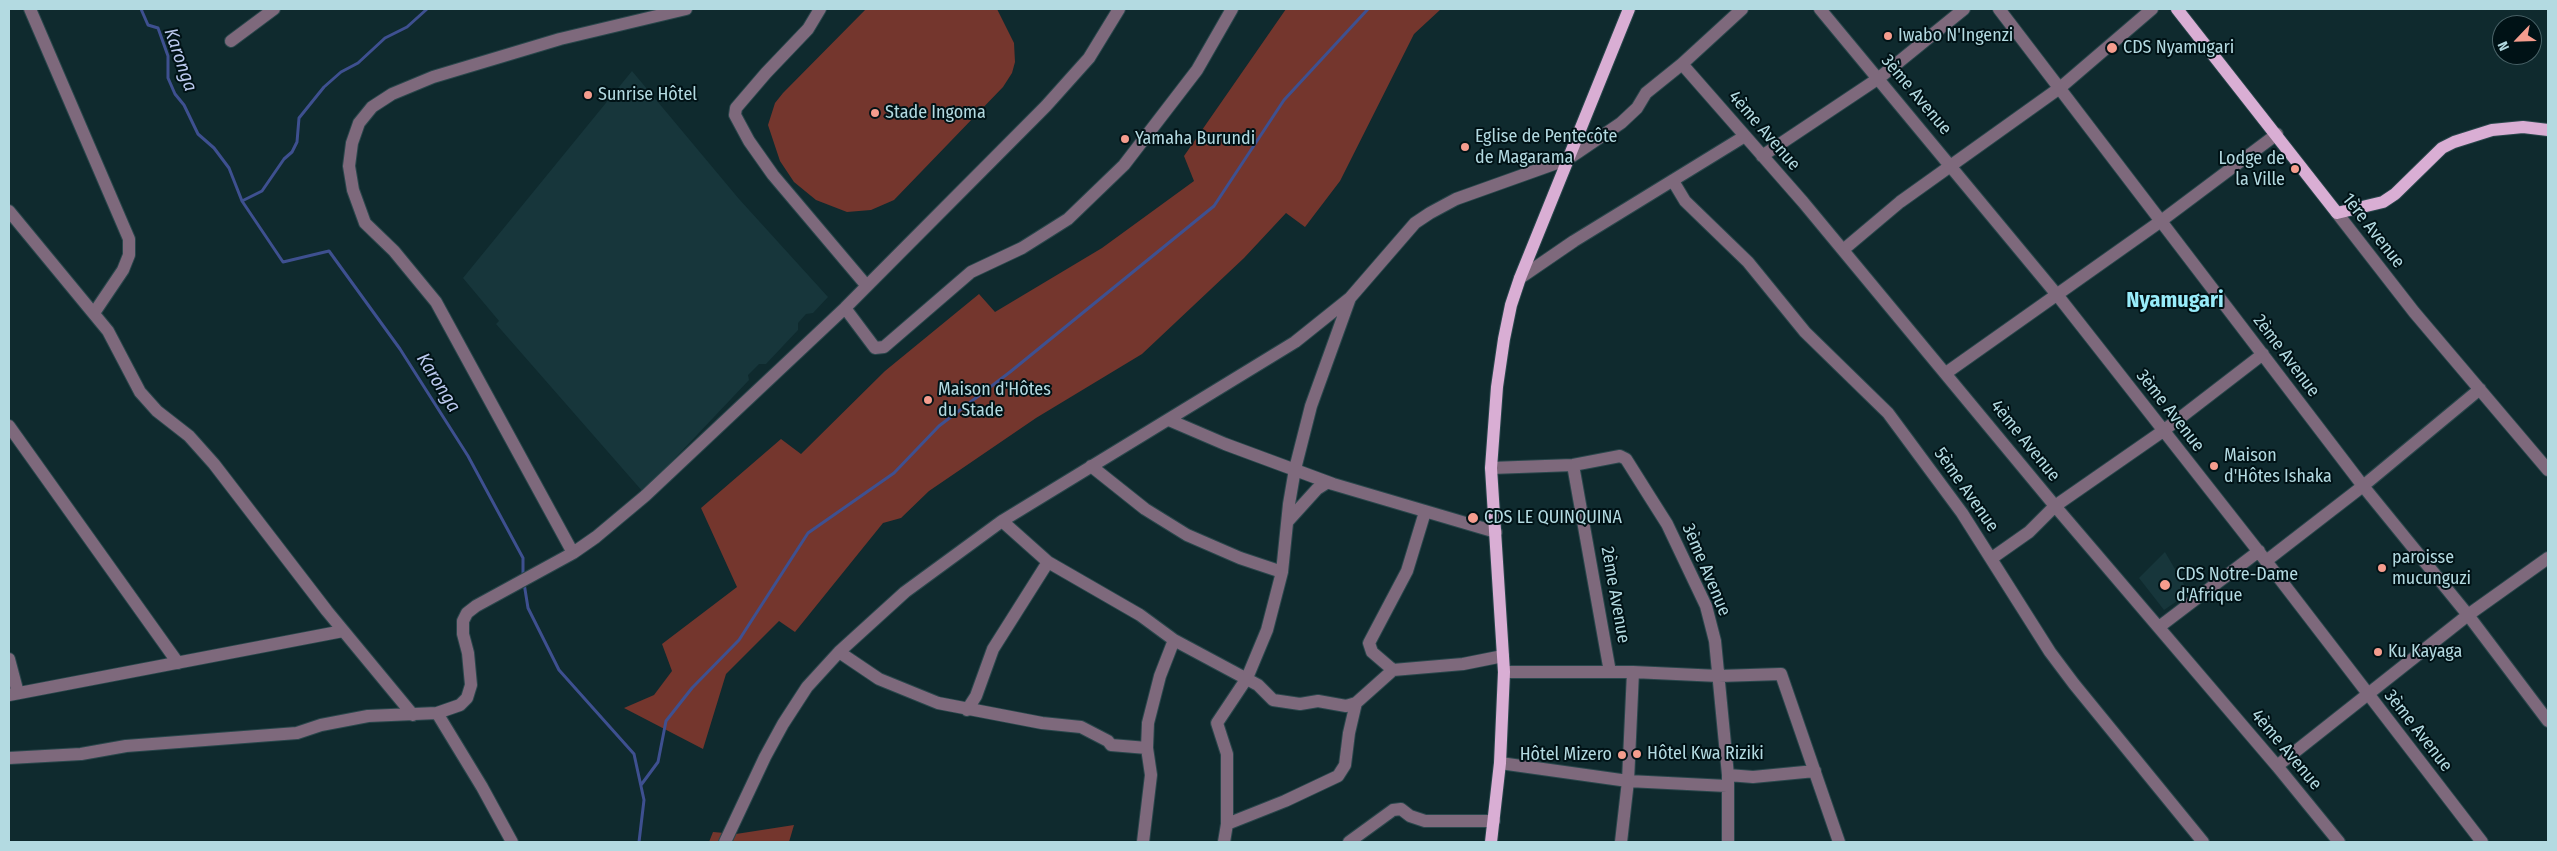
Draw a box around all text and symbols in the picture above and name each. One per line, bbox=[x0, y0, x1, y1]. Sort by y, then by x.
north arrow bbox=[2492, 15, 2542, 65]
water label: Karonga bbox=[159, 25, 201, 95]
place label: Iwabo N'Ingenzi bbox=[1898, 25, 2013, 47]
marker: Iwabo N'Ingenzi bbox=[1882, 30, 1894, 42]
place label: CDS Nyamugari bbox=[2123, 37, 2234, 59]
text: N bbox=[2494, 39, 2513, 53]
marker: CDS Nyamugari bbox=[2105, 41, 2119, 55]
street label: 3ème Avenue bbox=[1876, 50, 1956, 140]
place label: Sunrise Hôtel bbox=[598, 84, 697, 106]
street label: 4ème Avenue bbox=[1723, 87, 1805, 175]
marker: Sunrise Hôtel bbox=[582, 89, 594, 101]
place label: Stade Ingoma bbox=[885, 102, 986, 124]
marker: Stade Ingoma bbox=[869, 107, 881, 119]
place label: Eglise de Pentecôte de Magarama bbox=[1475, 126, 1618, 168]
place label: Yamaha Burundi bbox=[1135, 128, 1255, 150]
marker: Yamaha Burundi bbox=[1119, 133, 1131, 145]
marker: Eglise de Pentecôte de Magarama bbox=[1459, 141, 1471, 153]
place label: Lodge de la Ville bbox=[2218, 148, 2285, 190]
marker: Lodge de la Ville bbox=[2289, 163, 2301, 175]
street label: 1ère Avenue bbox=[2337, 189, 2409, 273]
district label: Nyamugari bbox=[2126, 288, 2224, 314]
street label: 2ème Avenue bbox=[2248, 311, 2324, 401]
water label: Karonga bbox=[411, 349, 465, 417]
street label: 3ème Avenue bbox=[2131, 366, 2209, 456]
place label: Maison d'Hôtes du Stade bbox=[938, 379, 1051, 422]
marker: Maison d'Hôtes du Stade bbox=[922, 394, 934, 406]
street label: 4ème Avenue bbox=[1986, 396, 2064, 486]
street label: 5ème Avenue bbox=[1929, 444, 2003, 536]
place label: Maison d'Hôtes Ishaka bbox=[2224, 445, 2332, 488]
marker: Maison d'Hôtes Ishaka bbox=[2208, 460, 2220, 472]
place label: CDS LE QUINQUINA bbox=[1484, 507, 1622, 529]
marker: CDS LE QUINQUINA bbox=[1466, 511, 1480, 525]
street label: 3ème Avenue bbox=[1677, 521, 1735, 619]
street label: 2ème Avenue bbox=[1596, 545, 1634, 645]
place label: paroisse mucunguzi bbox=[2392, 547, 2471, 590]
marker: paroisse mucunguzi bbox=[2376, 562, 2388, 574]
place label: CDS Notre-Dame d'Afrique bbox=[2176, 564, 2298, 606]
marker: CDS Notre-Dame d'Afrique bbox=[2158, 578, 2172, 592]
place label: Ku Kayaga bbox=[2388, 641, 2462, 663]
marker: Ku Kayaga bbox=[2372, 646, 2384, 658]
street label: 3ème Avenue bbox=[2379, 686, 2457, 776]
street label: 4ème Avenue bbox=[2246, 705, 2326, 795]
place label: Hôtel Kwa Riziki bbox=[1647, 743, 1764, 765]
place label: Hôtel Mizero bbox=[1520, 744, 1612, 766]
marker: Hôtel Kwa Riziki bbox=[1631, 748, 1643, 760]
marker: Hôtel Mizero bbox=[1616, 749, 1628, 761]

